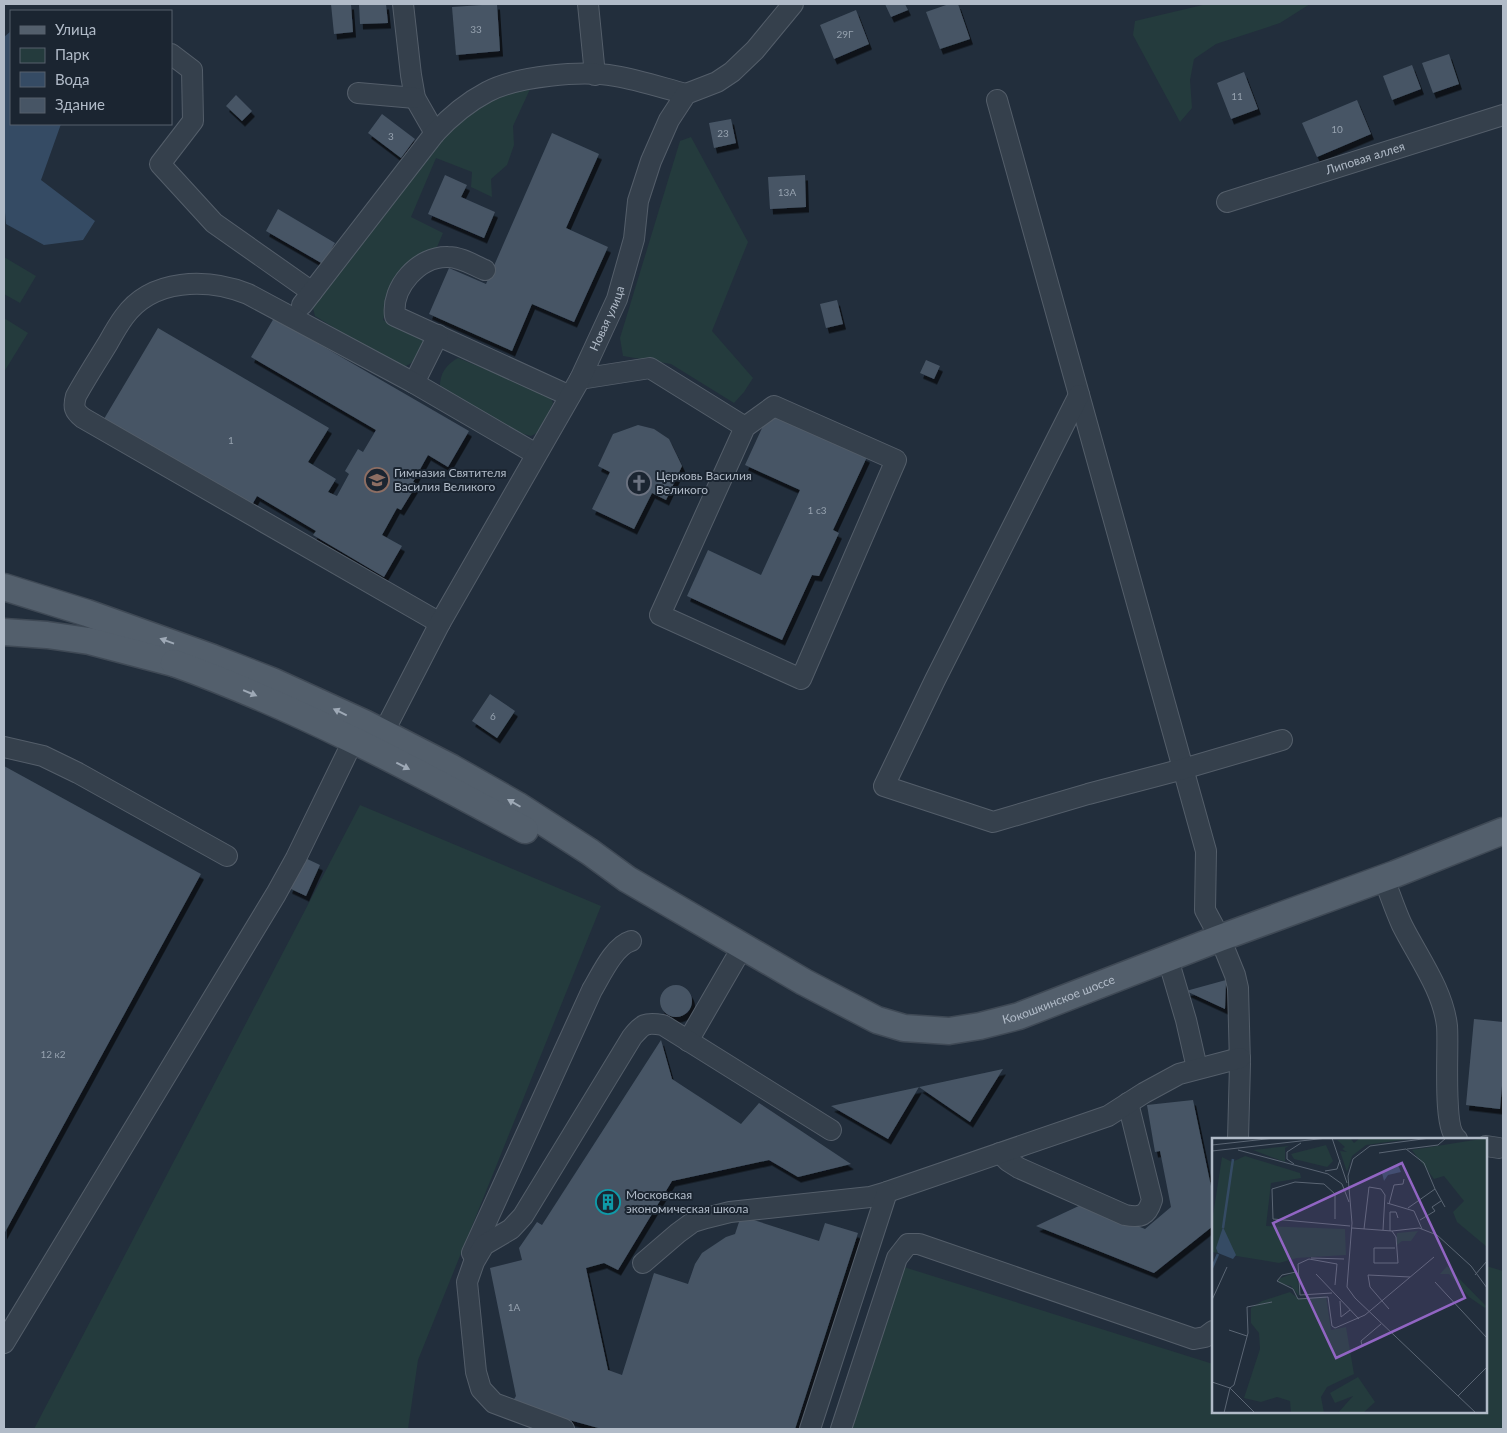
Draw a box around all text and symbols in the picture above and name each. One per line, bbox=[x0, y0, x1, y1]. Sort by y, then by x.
legend bbox=[10, 10, 172, 125]
text: Улица bbox=[55, 20, 96, 38]
house number: 33 bbox=[470, 23, 482, 35]
house number: 29Г bbox=[837, 28, 854, 40]
text: Парк bbox=[55, 45, 90, 63]
text: Вода bbox=[55, 70, 90, 88]
house number: 11 bbox=[1231, 90, 1243, 102]
text: Здание bbox=[55, 95, 105, 113]
house number: 10 bbox=[1331, 123, 1343, 135]
house number: 23 bbox=[717, 127, 729, 139]
house number: 3 bbox=[388, 130, 394, 142]
street label: Липовая аллея bbox=[1323, 138, 1407, 178]
house number: 13А bbox=[778, 186, 796, 198]
street label: Новая улица bbox=[586, 284, 627, 353]
house number: 1 bbox=[228, 434, 234, 446]
place label: Гимназия Святителя Василия Великого bbox=[394, 465, 506, 494]
school or university icon: Гимназия Святителя Василия Великого bbox=[364, 467, 390, 493]
place label: Церковь Василия Великого bbox=[656, 468, 752, 497]
church icon: Церковь Василия Великого bbox=[626, 470, 652, 496]
house number: 1 с3 bbox=[808, 504, 827, 516]
one-way arrow bbox=[159, 637, 174, 644]
one-way arrow bbox=[242, 689, 257, 697]
one-way arrow bbox=[333, 707, 347, 715]
house number: 6 bbox=[490, 710, 496, 722]
one-way arrow bbox=[395, 762, 410, 770]
one-way arrow bbox=[507, 799, 520, 808]
street label: Кокошкинское шоссе bbox=[1000, 972, 1117, 1027]
house number: 12 к2 bbox=[40, 1048, 66, 1060]
inset map bbox=[1212, 1138, 1487, 1413]
place label: Московская экономическая школа bbox=[626, 1187, 748, 1216]
building icon: Московская экономическая школа bbox=[595, 1189, 621, 1215]
house number: 1А bbox=[508, 1301, 521, 1313]

